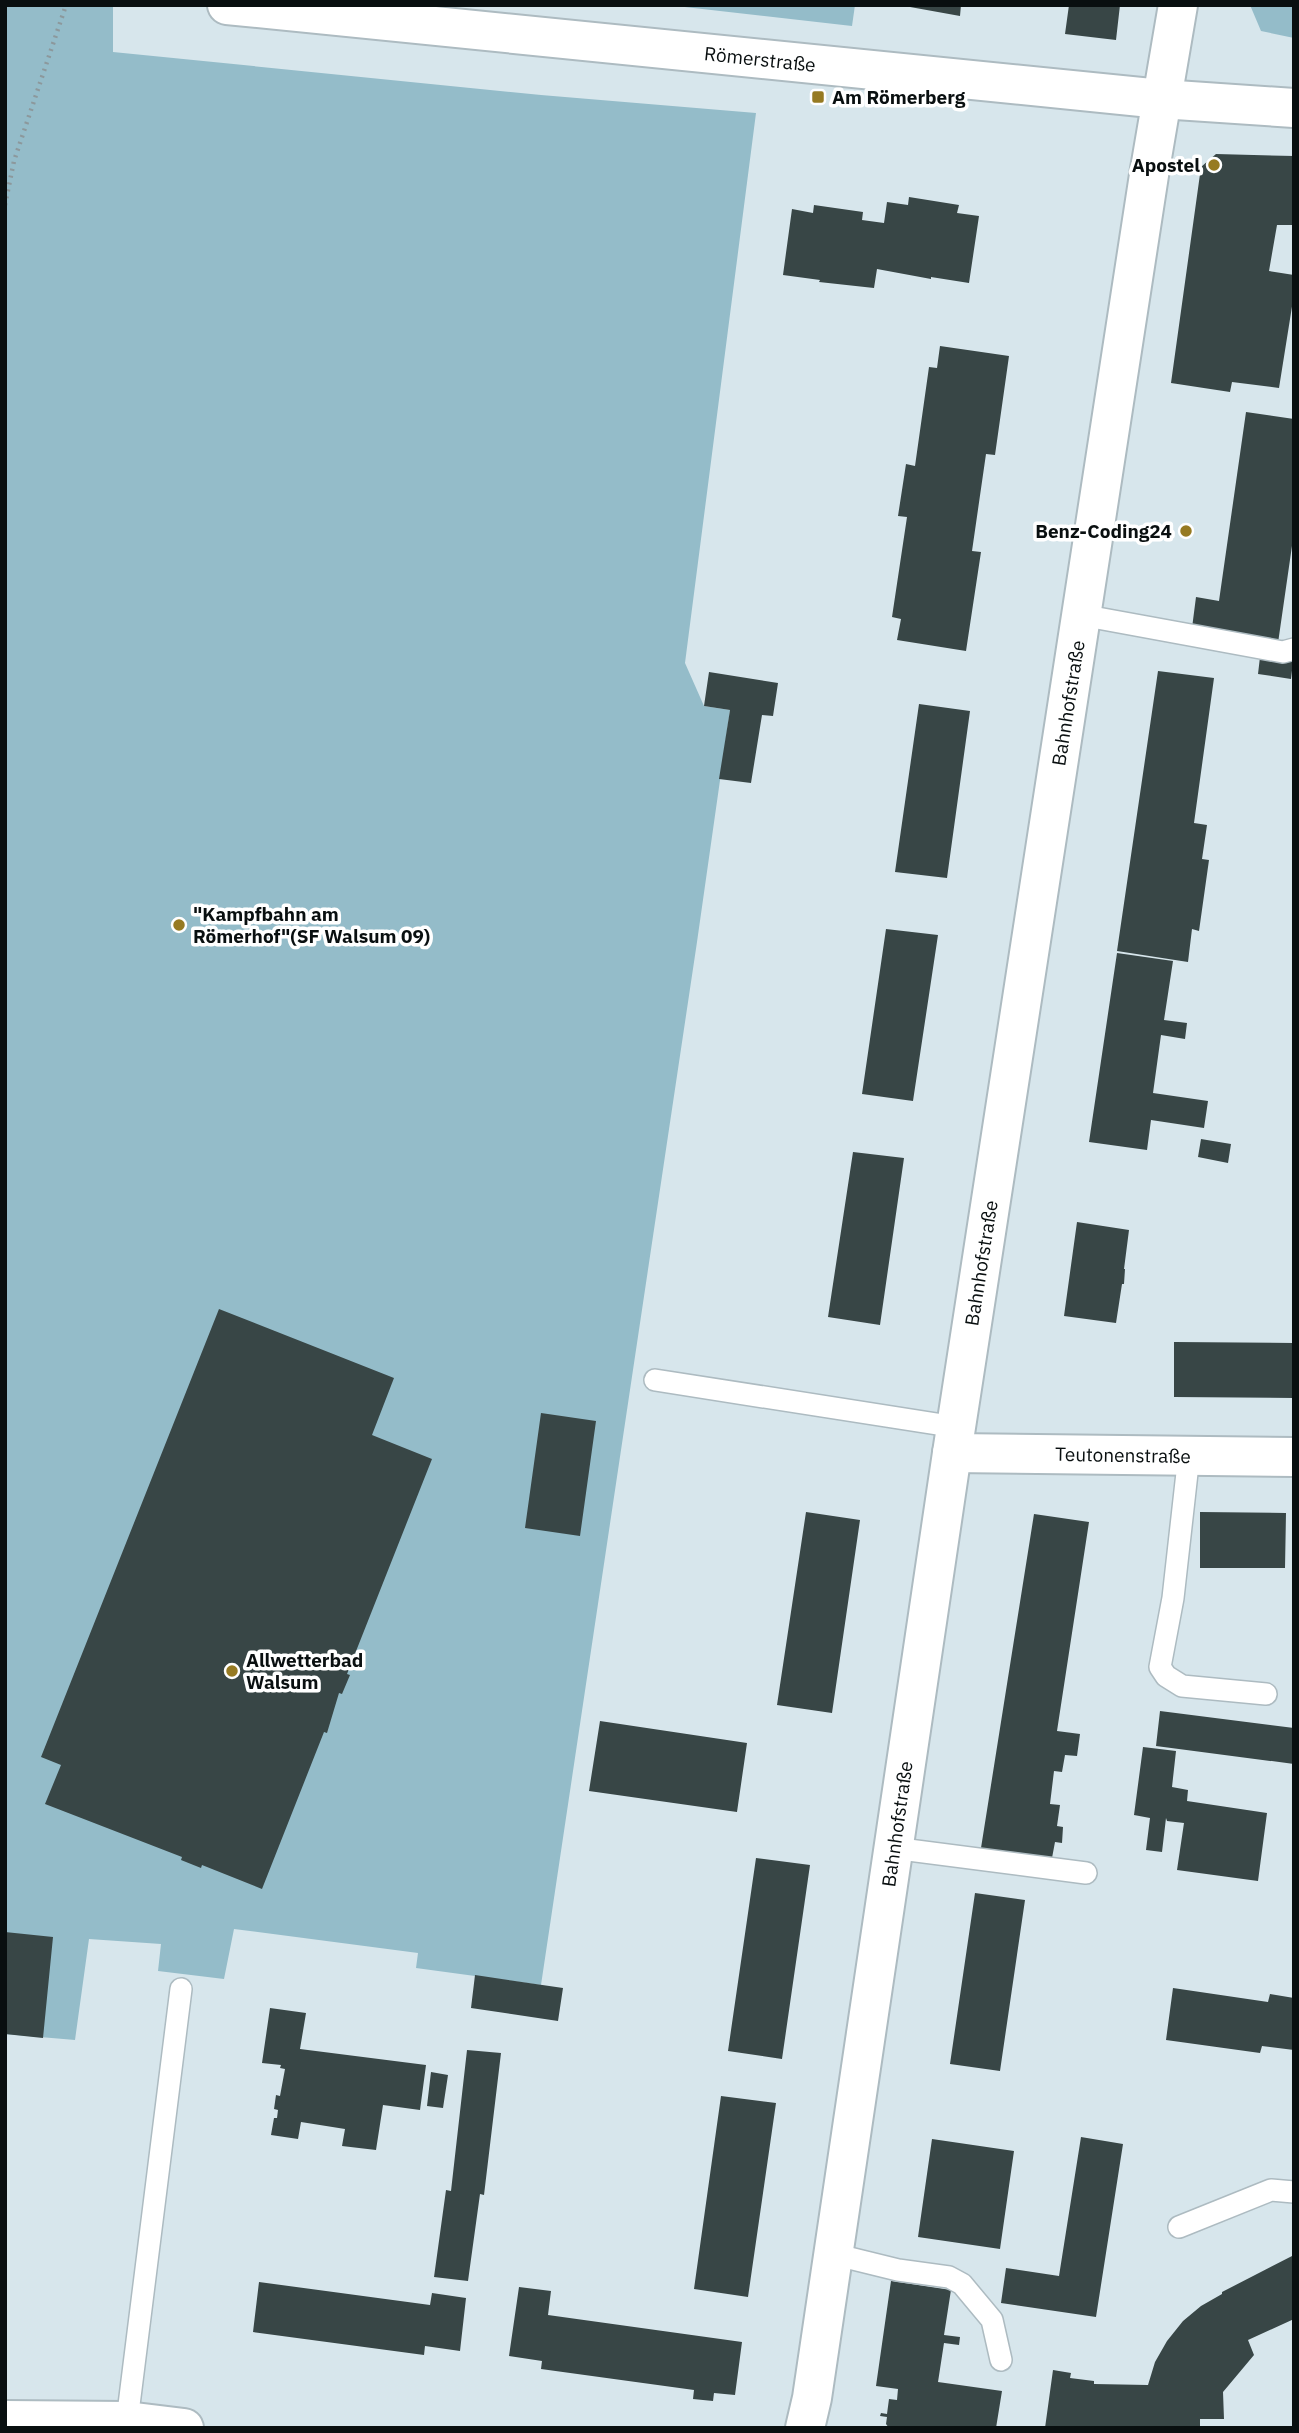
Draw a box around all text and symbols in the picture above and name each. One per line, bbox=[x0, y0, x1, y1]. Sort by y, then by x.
street label: Römerstraße bbox=[703, 41, 817, 77]
place label: Am Römerberg bbox=[832, 85, 966, 109]
marker: Am Römerberg bbox=[810, 89, 826, 105]
place label: Apostel bbox=[1132, 153, 1200, 177]
marker: Apostel bbox=[1206, 157, 1222, 173]
place label: Benz-Coding24 bbox=[1035, 519, 1172, 543]
marker: Benz-Coding24 bbox=[1178, 523, 1194, 539]
street label: Bahnhofstraße bbox=[1046, 638, 1090, 768]
place label: "Kampfbahn am Römerhof"(SF Walsum 09) bbox=[193, 902, 430, 948]
marker: "Kampfbahn am Römerhof"(SF Walsum 09) bbox=[171, 917, 187, 933]
street label: Bahnhofstraße bbox=[959, 1198, 1003, 1328]
street label: Teutonenstraße bbox=[1055, 1442, 1191, 1468]
place label: Allwetterbad Walsum bbox=[246, 1648, 363, 1694]
marker: Allwetterbad Walsum bbox=[224, 1663, 240, 1679]
street label: Bahnhofstraße bbox=[876, 1759, 918, 1889]

